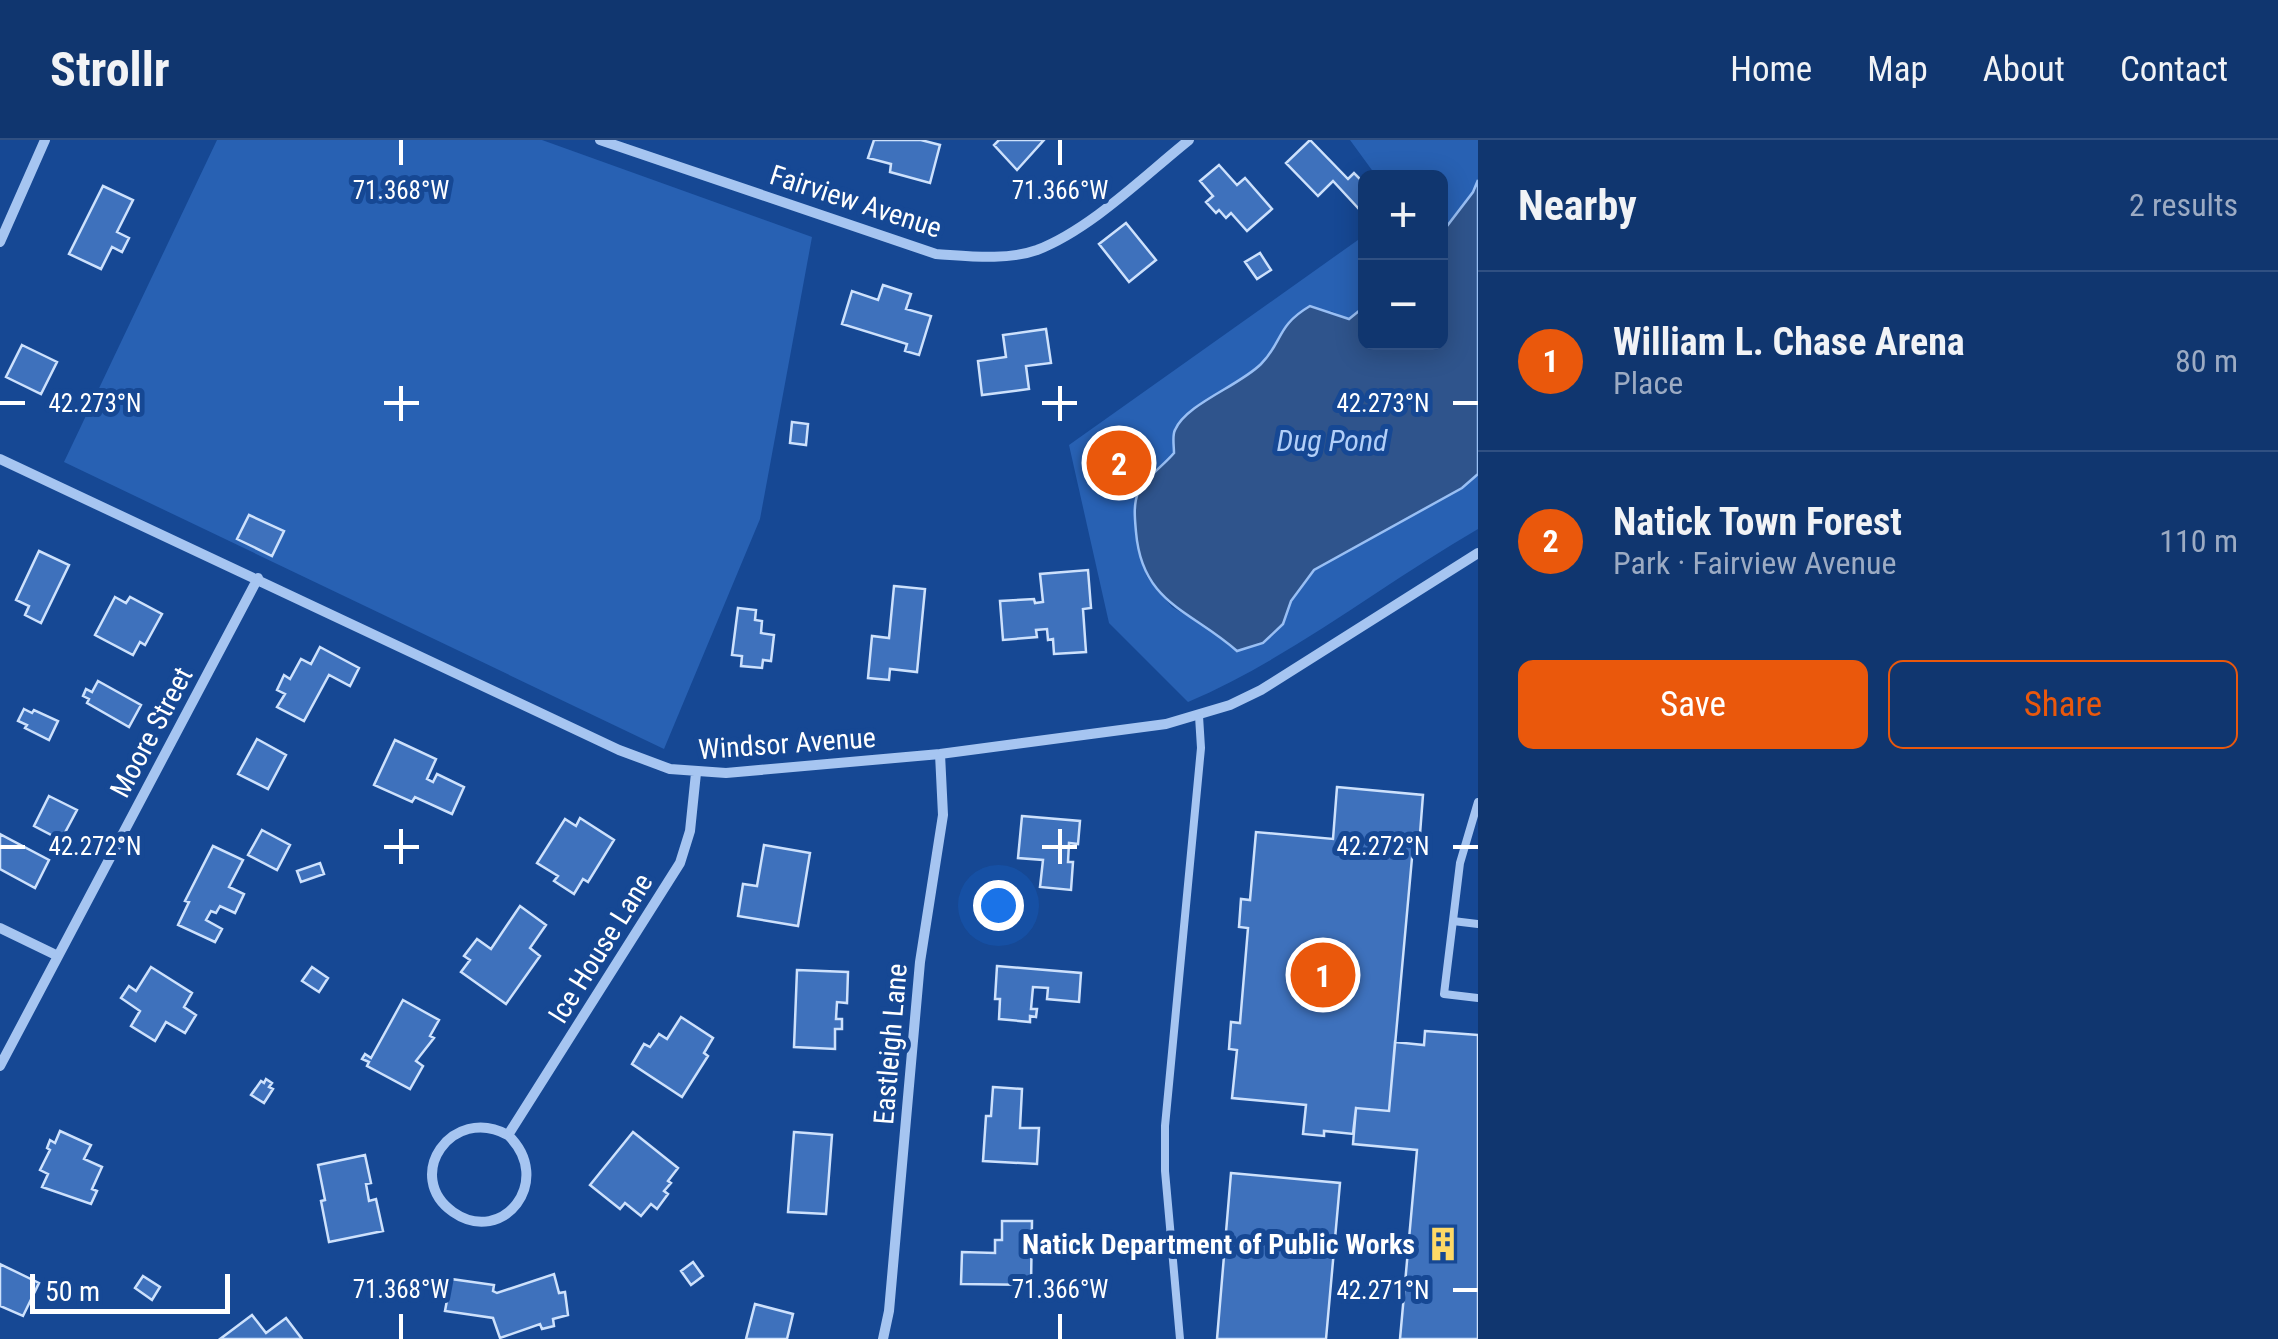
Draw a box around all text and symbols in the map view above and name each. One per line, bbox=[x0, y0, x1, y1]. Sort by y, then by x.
text: Strollr bbox=[50, 41, 170, 98]
text: Home bbox=[1730, 49, 1812, 90]
text: Map bbox=[1867, 49, 1928, 90]
text: About bbox=[1983, 49, 2065, 90]
text: Contact bbox=[2120, 49, 2228, 90]
street label: Fairview Avenue bbox=[766, 158, 946, 245]
map controls bbox=[1358, 170, 1448, 350]
button: + bbox=[1358, 170, 1448, 260]
text: 71.368°W bbox=[353, 176, 449, 205]
text: 71.366°W bbox=[1012, 176, 1108, 205]
text: Nearby bbox=[1518, 181, 1637, 230]
text: 2 results bbox=[2129, 186, 2238, 224]
button: − bbox=[1358, 260, 1448, 350]
text: William L. Chase Arena bbox=[1613, 320, 1965, 364]
text: 1 bbox=[1542, 342, 1559, 380]
text: 80 m bbox=[2175, 342, 2238, 380]
text: Place bbox=[1613, 364, 1683, 402]
text: 42.273°N bbox=[48, 389, 142, 418]
text: 42.273°N bbox=[1336, 389, 1430, 418]
water label: Dug Pond bbox=[1277, 423, 1388, 458]
pin: 2 bbox=[1086, 426, 1152, 500]
text: Natick Town Forest bbox=[1613, 500, 1902, 544]
text: 2 bbox=[1542, 522, 1559, 560]
text: 110 m bbox=[2159, 522, 2238, 560]
text: Park · Fairview Avenue bbox=[1613, 544, 1896, 582]
button: Save bbox=[1518, 660, 1868, 749]
button: Share bbox=[1888, 660, 2238, 749]
street label: Moore Street bbox=[103, 661, 200, 803]
street label: Windsor Avenue bbox=[697, 721, 877, 766]
text: 42.272°N bbox=[48, 832, 142, 861]
text: 42.272°N bbox=[1336, 832, 1430, 861]
street label: Ice House Lane bbox=[541, 867, 660, 1029]
your location bbox=[973, 880, 1024, 931]
pin: 1 bbox=[1290, 938, 1356, 1012]
street label: Eastleigh Lane bbox=[867, 962, 914, 1126]
building icon: Natick Department of Public Works bbox=[1424, 1225, 1462, 1263]
place label: Natick Department of Public Works bbox=[1022, 1228, 1415, 1261]
scale bar bbox=[30, 1269, 230, 1314]
text: 50 m bbox=[45, 1275, 100, 1308]
text: 71.368°W bbox=[353, 1275, 449, 1304]
text: 71.366°W bbox=[1012, 1275, 1108, 1304]
text: 42.271°N bbox=[1336, 1276, 1430, 1305]

